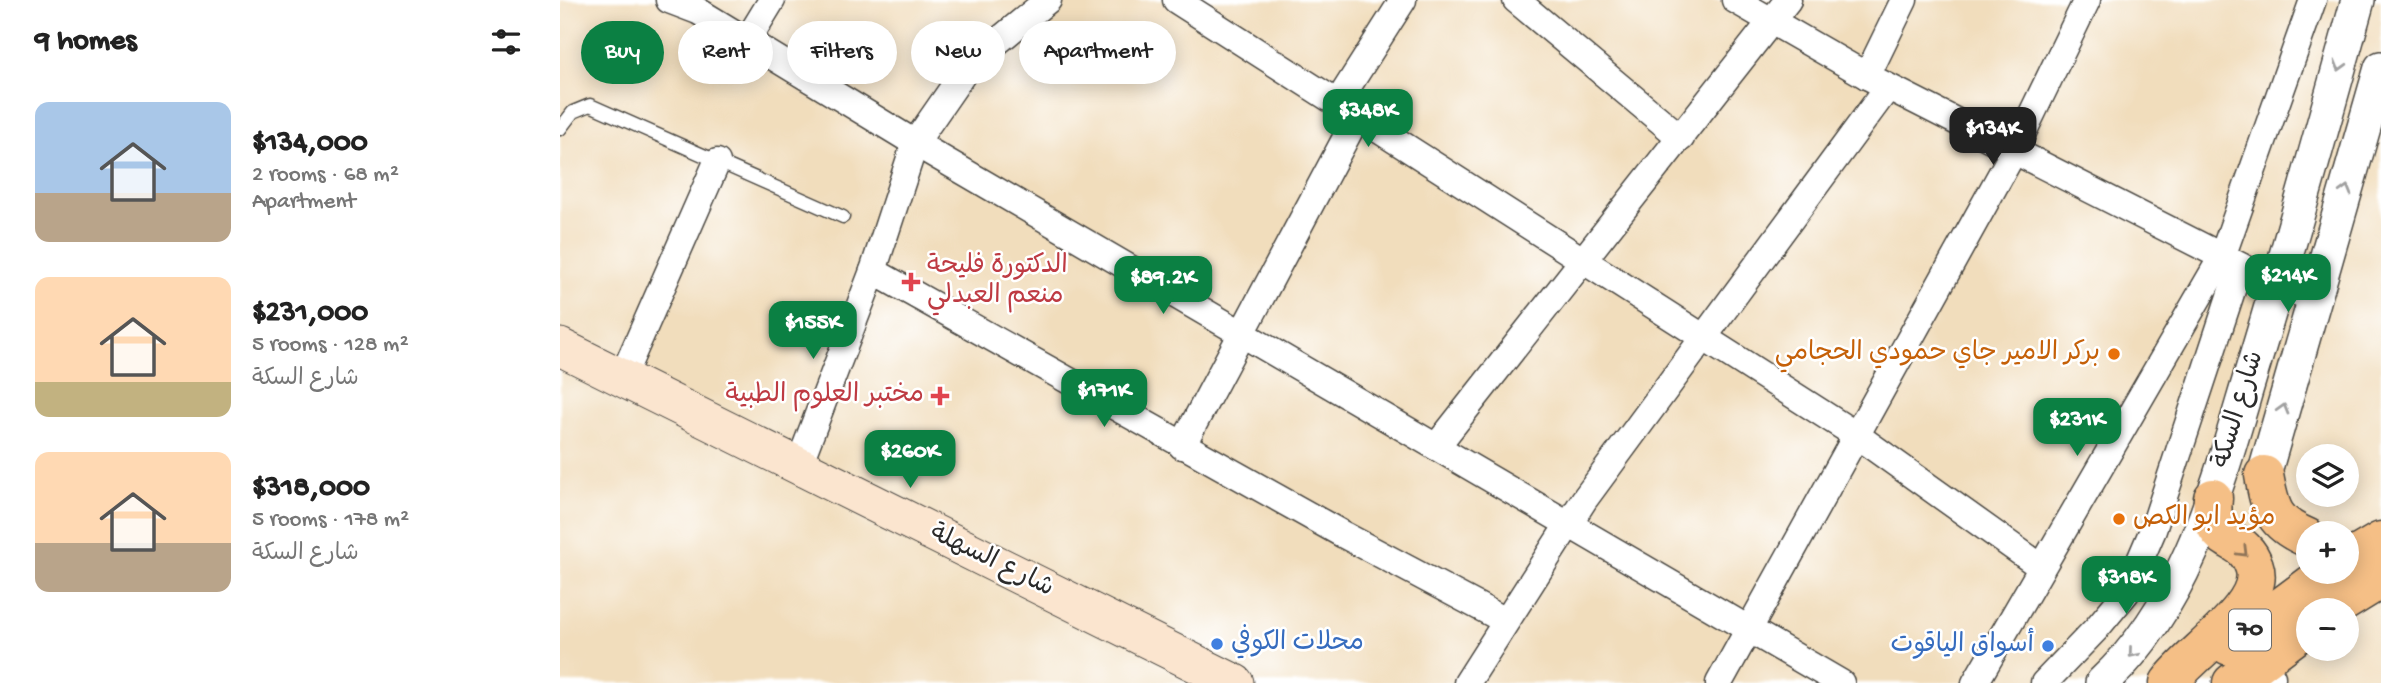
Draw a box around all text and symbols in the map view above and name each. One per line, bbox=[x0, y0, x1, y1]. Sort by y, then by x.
chip: Buy bbox=[581, 21, 664, 84]
chip: Rent bbox=[678, 21, 773, 84]
chip: Filters bbox=[787, 21, 897, 84]
chip: New bbox=[911, 21, 1005, 84]
chip: Apartment bbox=[1019, 21, 1176, 84]
icon: filters bbox=[487, 23, 525, 61]
text: 9 homes bbox=[35, 25, 137, 60]
one-way arrow bbox=[2333, 59, 2348, 71]
pin: $348K bbox=[1319, 90, 1417, 149]
text: $348K bbox=[1339, 98, 1397, 125]
pin: $134K bbox=[1944, 108, 2042, 167]
text: $134K bbox=[1965, 116, 2021, 143]
text: $134,000 bbox=[252, 127, 368, 162]
icon: home bbox=[91, 130, 175, 214]
text: 2 rooms · 68 m² bbox=[252, 162, 399, 189]
one-way arrow bbox=[2338, 185, 2352, 197]
text: Apartment bbox=[252, 189, 356, 216]
place label: الدكتورة فليحة منعم العبدلي bbox=[927, 252, 1068, 316]
pin: $214K bbox=[2239, 254, 2337, 314]
pin: $89.2K bbox=[1106, 256, 1220, 316]
text: $214K bbox=[2261, 263, 2315, 290]
text: $89.2K bbox=[1130, 265, 1196, 292]
marker: الدكتورة فليحة منعم العبدلي bbox=[901, 272, 921, 292]
text: $231,000 bbox=[252, 297, 368, 332]
pin: $155K bbox=[764, 302, 862, 361]
icon: home bbox=[91, 305, 175, 389]
text: $155K bbox=[785, 310, 841, 337]
text: 5 rooms · 128 m² bbox=[252, 332, 409, 359]
place label: بركر الامير جاي حمودي الحجامي bbox=[1775, 339, 2100, 373]
marker: بركر الامير جاي حمودي الحجامي bbox=[2106, 346, 2122, 362]
street label: شارع السكة bbox=[2208, 348, 2272, 472]
text: شارع السكة bbox=[252, 366, 359, 393]
pin: $171K bbox=[1055, 370, 1153, 429]
text: $171K bbox=[1077, 378, 1131, 405]
place label: مختبر العلوم الطبية bbox=[726, 381, 924, 412]
marker: مختبر العلوم الطبية bbox=[930, 386, 950, 406]
pin: $231K bbox=[2028, 398, 2126, 458]
one-way arrow bbox=[2275, 403, 2290, 415]
text: $231K bbox=[2049, 407, 2105, 434]
pin: $260K bbox=[861, 430, 959, 490]
text: $260K bbox=[881, 439, 940, 466]
map controls bbox=[2296, 444, 2359, 661]
button: layers bbox=[2296, 444, 2359, 507]
text: $318,000 bbox=[252, 472, 370, 507]
icon: home bbox=[91, 480, 175, 564]
place label: مؤيد ابو الكص bbox=[2133, 504, 2275, 535]
text: 5 rooms · 178 m² bbox=[252, 507, 409, 534]
marker: مؤيد ابو الكص bbox=[2111, 511, 2127, 527]
street label: شارع السهلة bbox=[924, 519, 1058, 605]
button: + bbox=[2296, 521, 2359, 584]
text: شارع السكة bbox=[252, 541, 359, 568]
one-way arrow bbox=[2235, 543, 2247, 556]
pin: $318K bbox=[2077, 556, 2175, 616]
text: $318K bbox=[2098, 565, 2154, 592]
button: − bbox=[2296, 598, 2359, 661]
road number: 70 bbox=[2229, 610, 2271, 650]
place label: محلات الكوفي bbox=[1231, 624, 1364, 660]
place label: أسواق الياقوت bbox=[1891, 627, 2035, 662]
marker: محلات الكوفي bbox=[1209, 636, 1225, 652]
marker: أسواق الياقوت bbox=[2040, 638, 2056, 654]
one-way arrow bbox=[2129, 644, 2141, 657]

